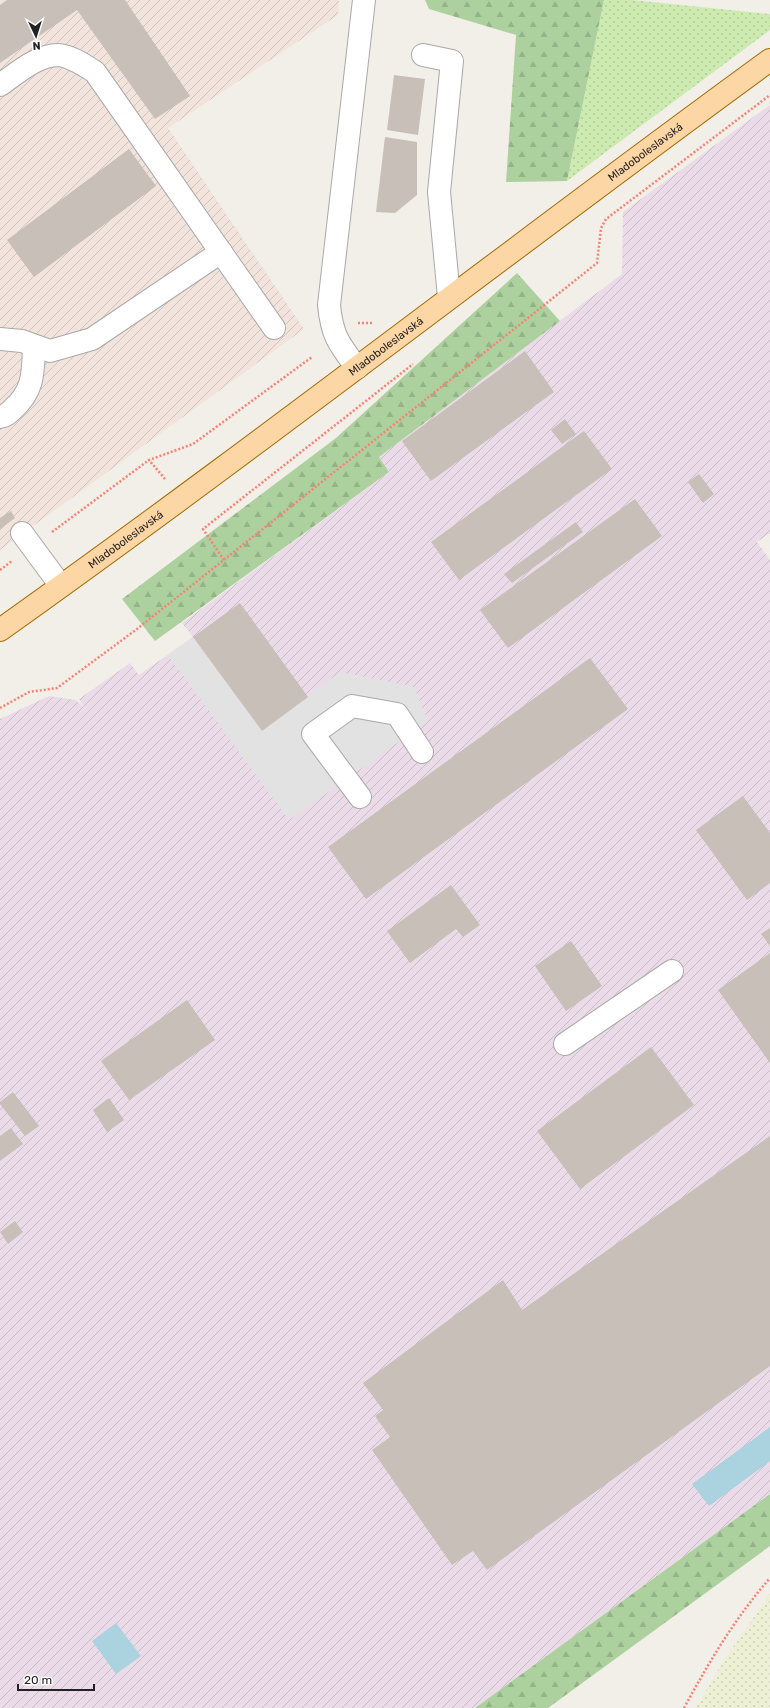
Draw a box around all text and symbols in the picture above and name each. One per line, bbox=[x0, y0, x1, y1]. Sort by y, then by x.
north arrow bbox=[16, 16, 56, 56]
text: N bbox=[32, 39, 41, 52]
street label: Mladoboleslavská bbox=[606, 120, 685, 184]
street label: Mladoboleslavská bbox=[346, 314, 426, 379]
street label: Mladoboleslavská bbox=[86, 508, 166, 571]
scale bar bbox=[18, 1666, 94, 1692]
text: 20 m bbox=[24, 1673, 52, 1687]

